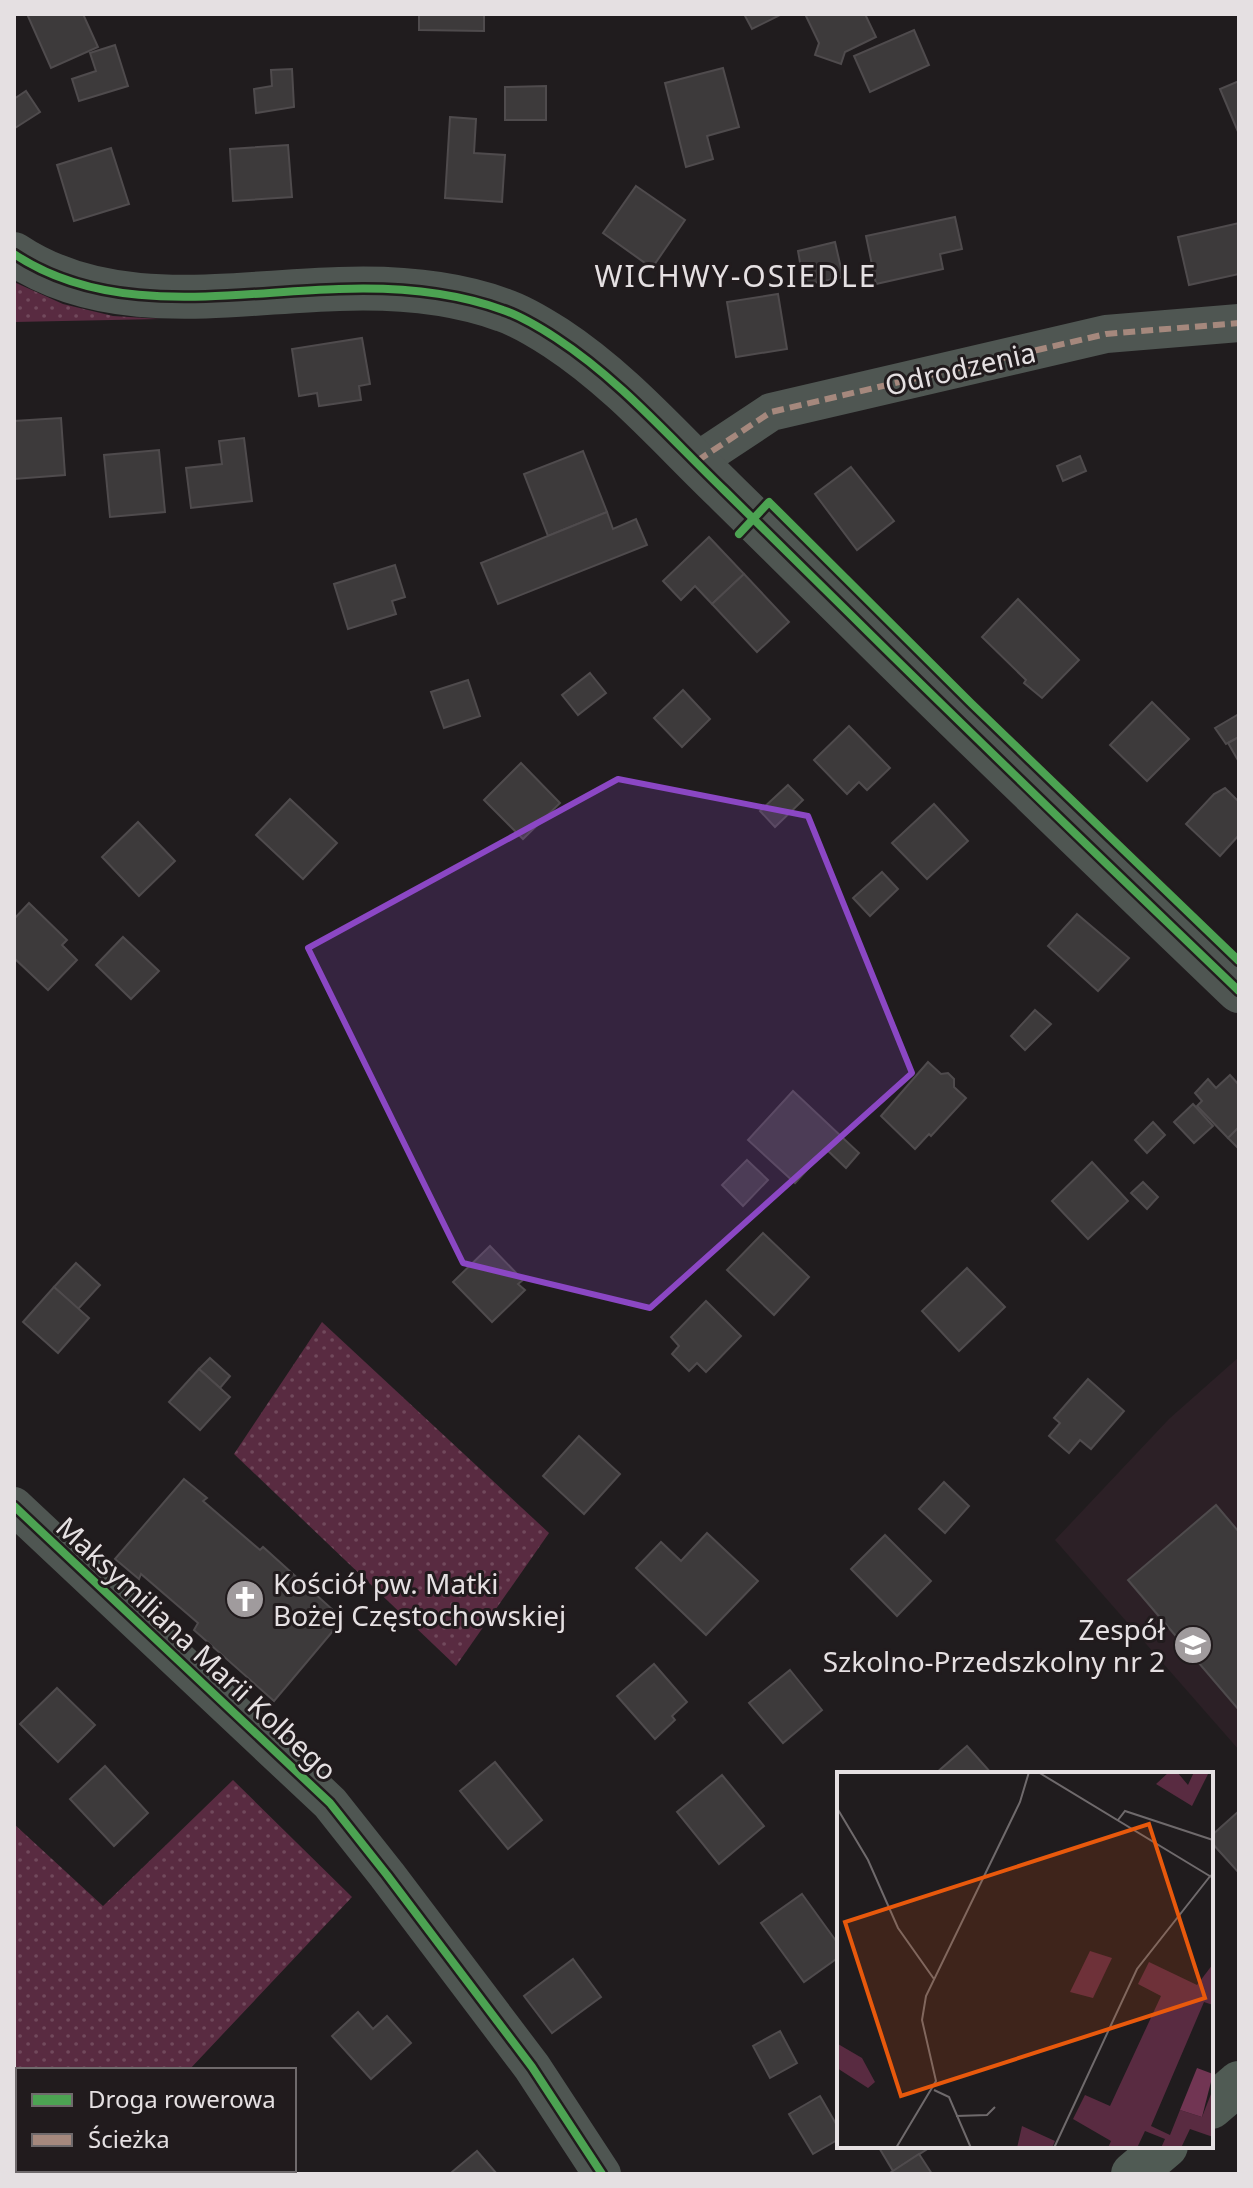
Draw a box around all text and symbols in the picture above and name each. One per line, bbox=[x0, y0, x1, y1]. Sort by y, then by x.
district label: WICHWY-OSIEDLE bbox=[595, 255, 877, 296]
street label: Odrodzenia bbox=[881, 332, 1039, 404]
street label: Maksymiliana Marii Kolbego bbox=[48, 1508, 346, 1788]
place label: Kościół pw. Matki Bożej Częstochowskiej bbox=[273, 1564, 566, 1634]
church icon: Kościół pw. Matki Bożej Częstochowskiej bbox=[224, 1578, 266, 1620]
place label: Zespół Szkolno-Przedszkolny nr 2 bbox=[823, 1610, 1166, 1680]
school or university icon: Zespół Szkolno-Przedszkolny nr 2 bbox=[1172, 1624, 1214, 1666]
inset map bbox=[837, 1772, 1213, 2148]
legend bbox=[16, 2068, 296, 2172]
text: Droga rowerowa bbox=[88, 2082, 276, 2115]
text: Ścieżka bbox=[88, 2122, 170, 2155]

